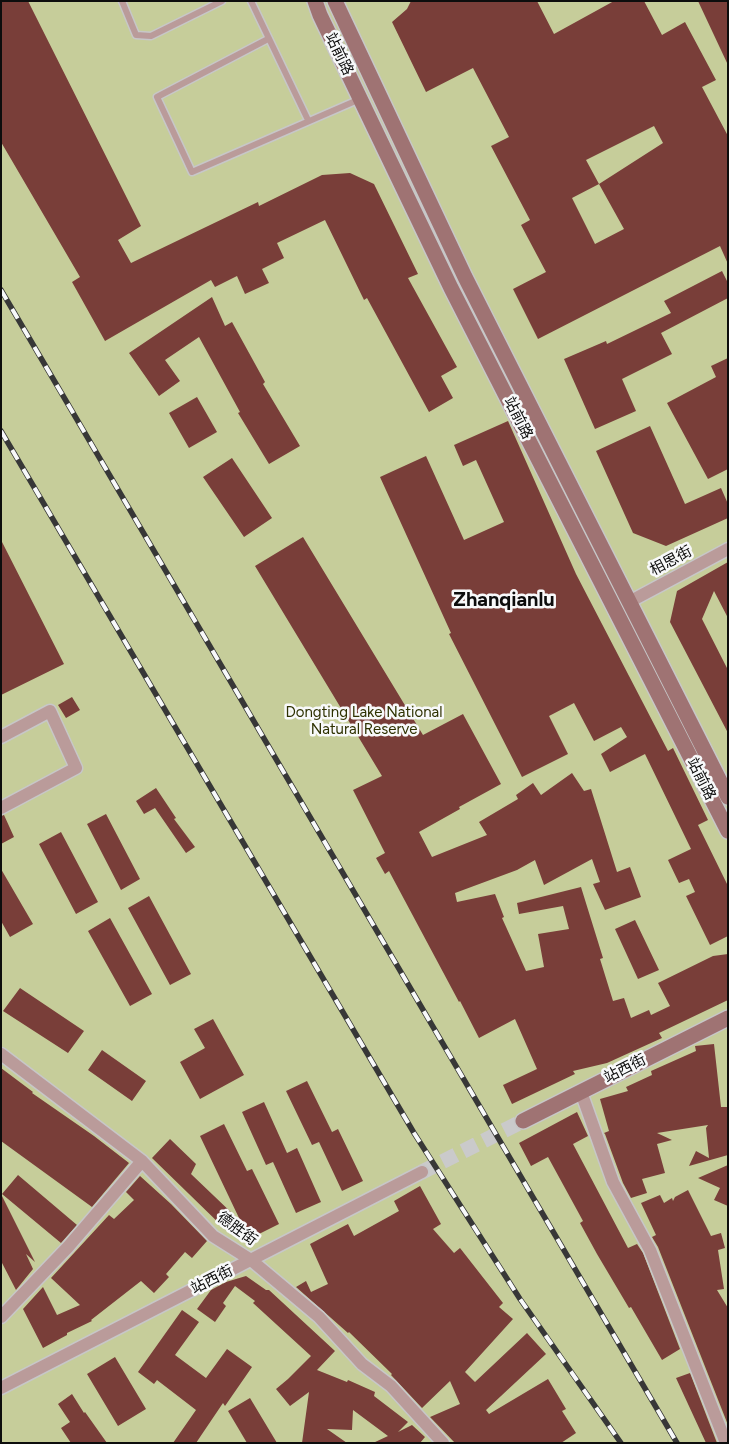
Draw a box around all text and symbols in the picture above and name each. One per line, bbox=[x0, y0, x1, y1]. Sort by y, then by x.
street label: 站前路 bbox=[321, 30, 357, 78]
street label: 站前路 bbox=[500, 394, 536, 442]
street label: 相思街 bbox=[647, 542, 695, 580]
district label: Zhanqianlu bbox=[453, 588, 555, 612]
park label: Dongting Lake National Natural Reserve bbox=[285, 704, 443, 739]
street label: 站前路 bbox=[683, 755, 719, 803]
street label: 站西街 bbox=[601, 1051, 649, 1087]
street label: 德胜街 bbox=[214, 1208, 260, 1250]
street label: 站西街 bbox=[188, 1262, 236, 1298]

